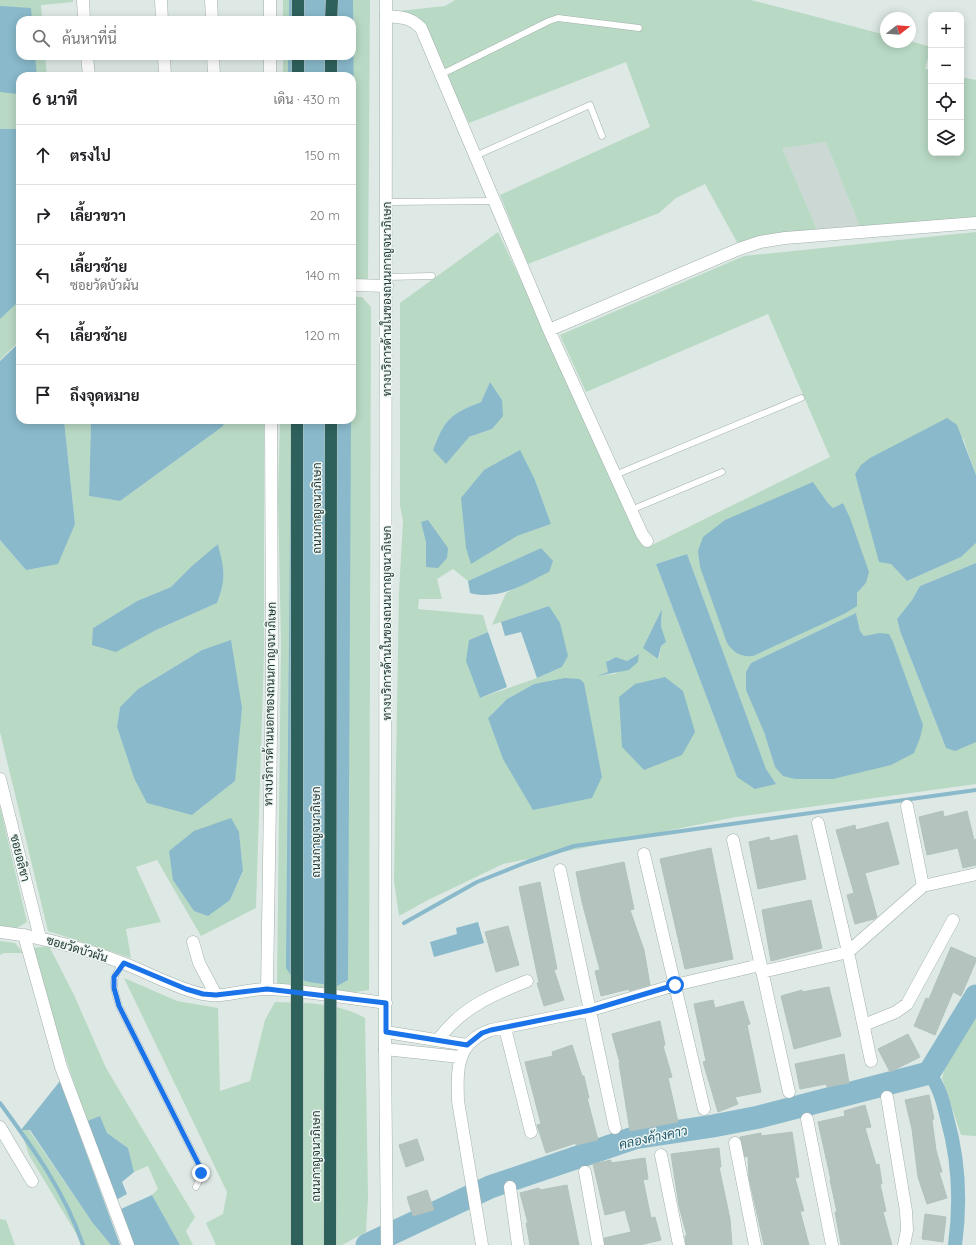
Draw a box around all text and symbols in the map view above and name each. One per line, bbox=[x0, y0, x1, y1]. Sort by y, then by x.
north arrow bbox=[880, 12, 916, 48]
map controls bbox=[928, 12, 964, 156]
button: + bbox=[928, 12, 964, 48]
search box bbox=[16, 16, 356, 60]
icon: search bbox=[30, 27, 52, 49]
text: ค้นหาที่นี่ bbox=[62, 29, 117, 48]
button: − bbox=[928, 48, 964, 84]
button: locate bbox=[928, 84, 964, 120]
text: 6 นาที bbox=[32, 88, 77, 109]
text: เดิน · 430 m bbox=[274, 91, 340, 107]
button: layers bbox=[928, 120, 964, 156]
icon: ahead bbox=[32, 144, 54, 166]
text: ตรงไป bbox=[70, 146, 111, 165]
text: 150 m bbox=[305, 147, 340, 163]
street label: ทางบริการด้านในของถนนกาญจนาภิเษก bbox=[379, 201, 394, 396]
icon: right bbox=[32, 204, 54, 226]
text: เลี้ยวขวา bbox=[70, 206, 126, 225]
text: 20 m bbox=[310, 207, 340, 223]
text: เลี้ยวซ้าย bbox=[70, 257, 127, 276]
icon: left bbox=[32, 264, 54, 286]
text: 140 m bbox=[305, 267, 340, 283]
text: ซอยวัดบัวผัน bbox=[70, 277, 139, 293]
icon: left bbox=[32, 324, 54, 346]
text: เลี้ยวซ้าย bbox=[70, 326, 127, 345]
text: 120 m bbox=[305, 327, 340, 343]
icon: arrive bbox=[32, 384, 54, 406]
text: ถึงจุดหมาย bbox=[70, 386, 140, 405]
street label: ถนนกาญจนาภิเษก bbox=[309, 462, 324, 554]
street label: ทางบริการด้านในของถนนกาญจนาภิเษก bbox=[379, 525, 394, 720]
street label: ทางบริการด้านนอกของถนนกาญจนาภิเษก bbox=[260, 602, 279, 806]
street label: ถนนกาญจนาภิเษก bbox=[308, 786, 323, 878]
street label: ซอยอลิชา bbox=[7, 833, 34, 883]
street label: ซอยวัดบัวผัน bbox=[45, 932, 110, 965]
route start bbox=[666, 976, 684, 994]
street label: ถนนกาญจนาภิเษก bbox=[308, 1110, 323, 1202]
water label: คลองค้างคาว bbox=[617, 1122, 689, 1152]
route end bbox=[192, 1164, 210, 1182]

